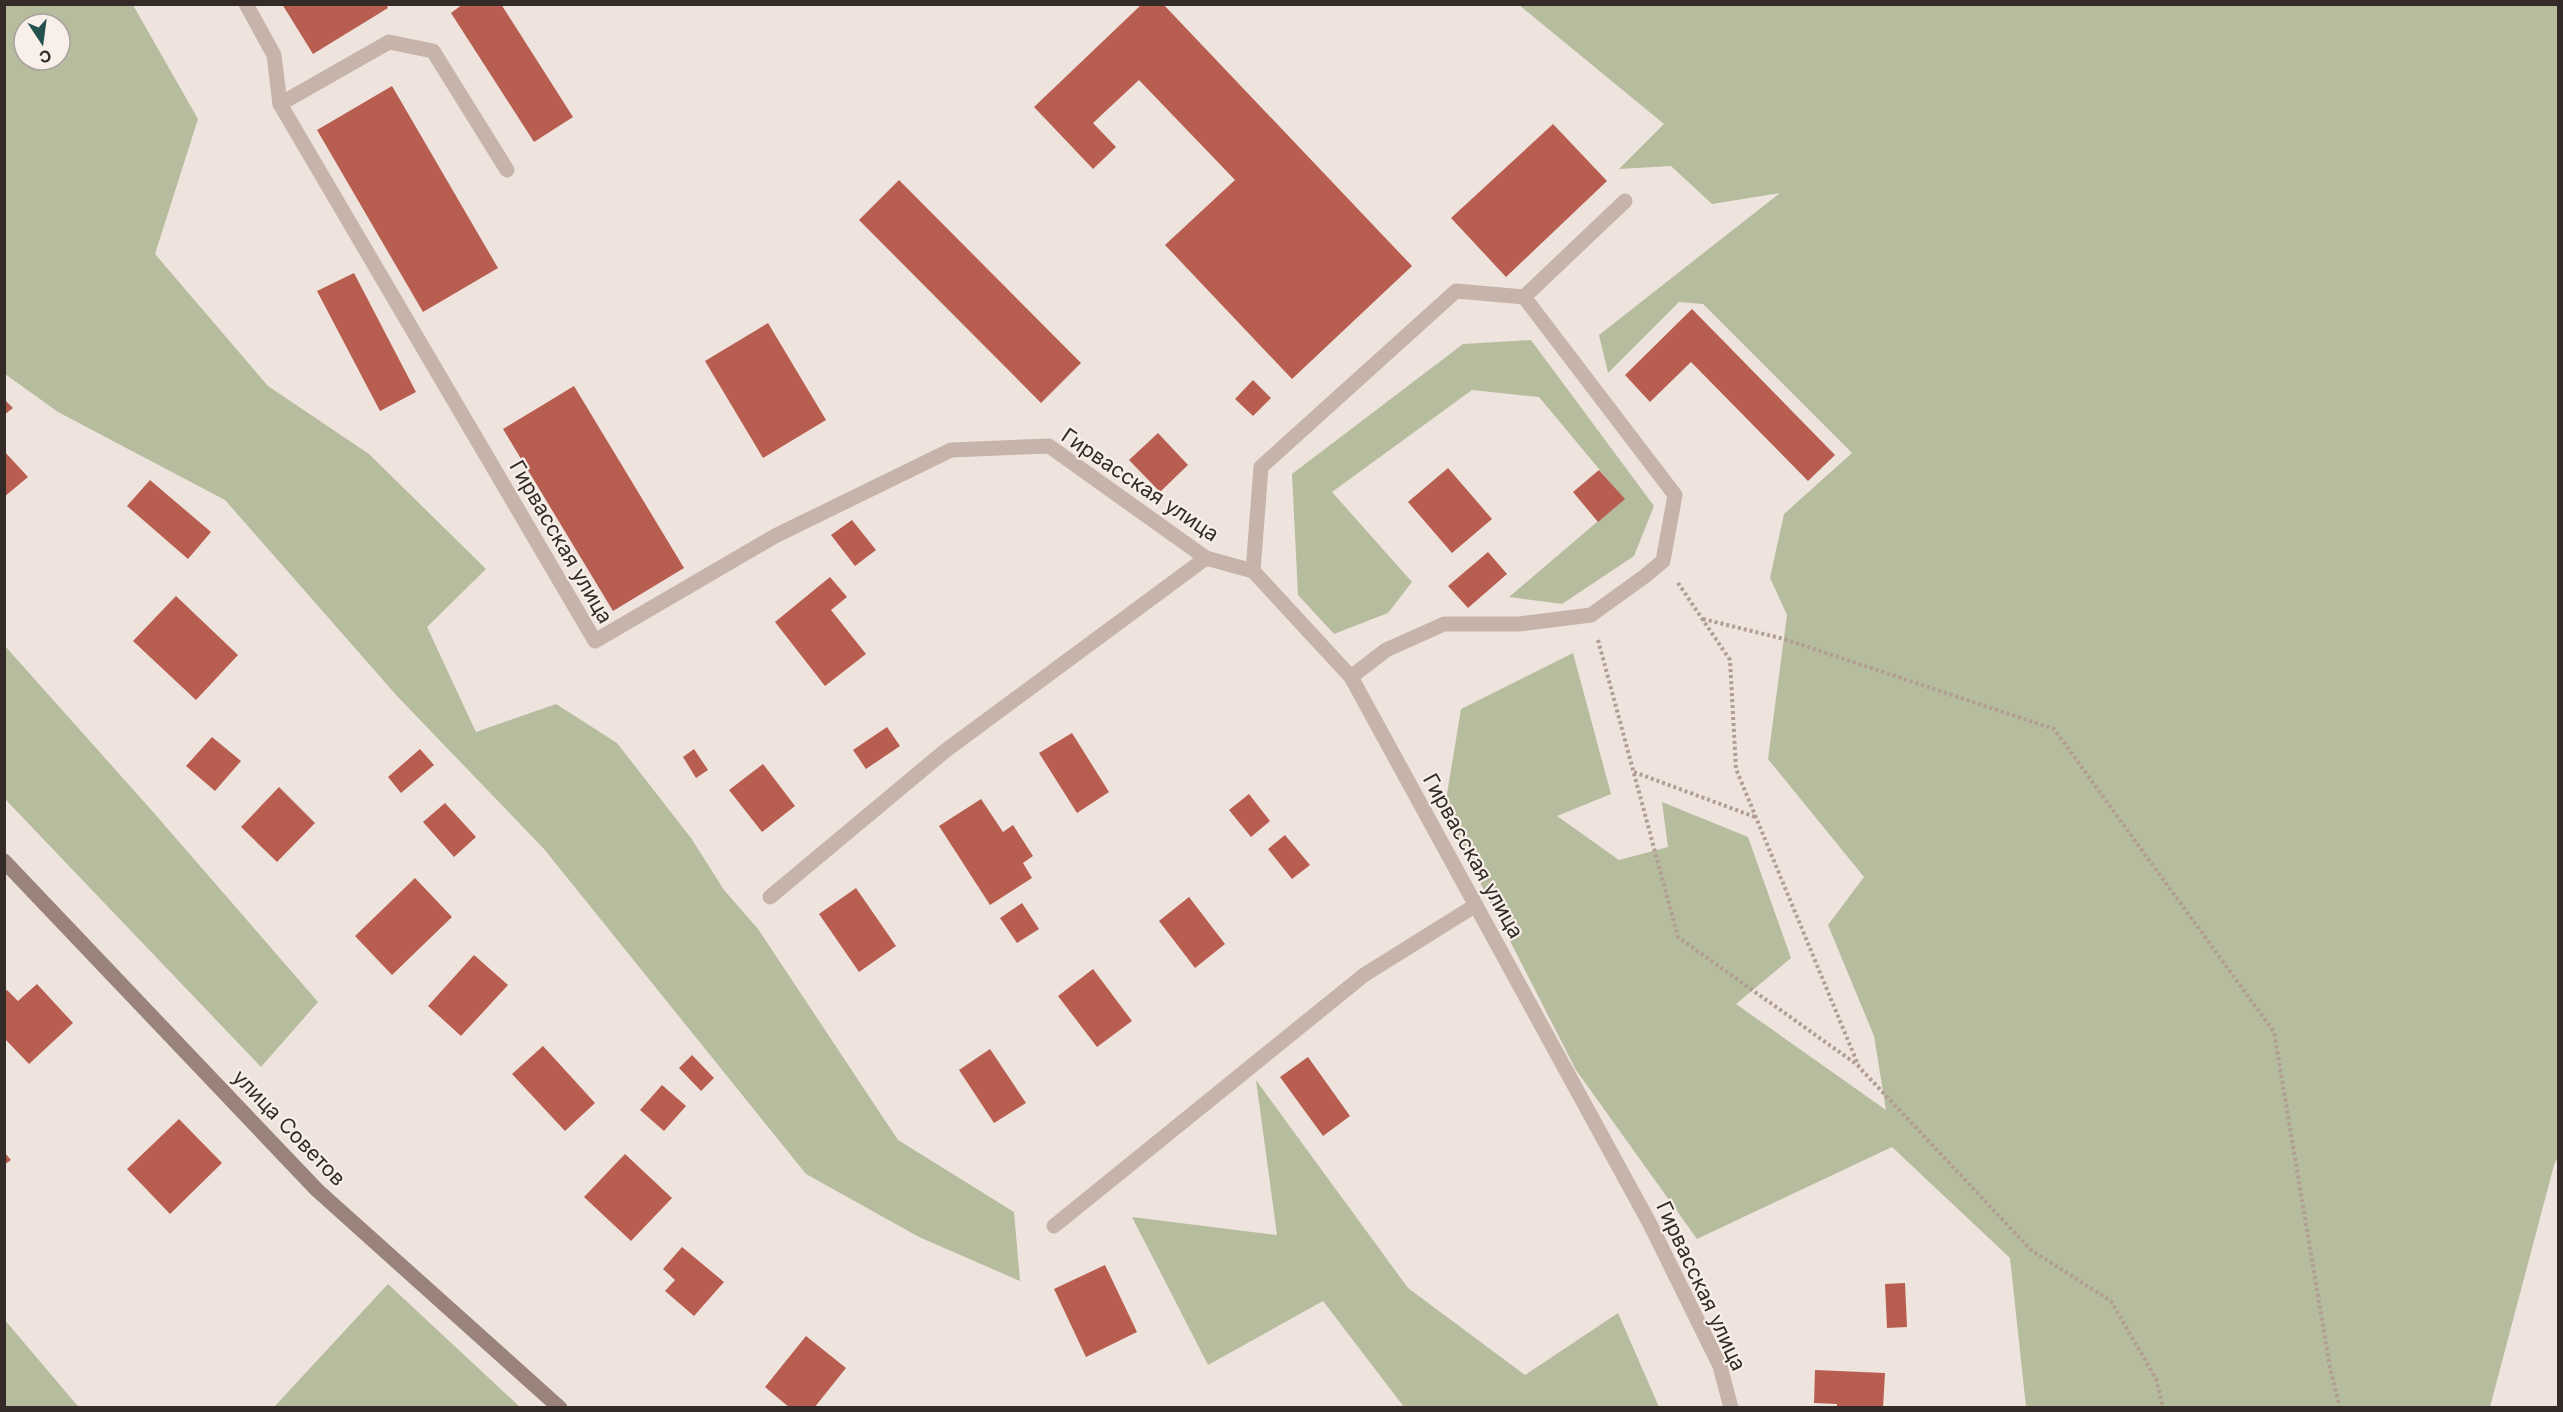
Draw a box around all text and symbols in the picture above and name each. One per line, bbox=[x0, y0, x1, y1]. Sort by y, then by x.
north arrow bbox=[12, 12, 72, 72]
text: С bbox=[37, 46, 53, 68]
street label: Гирвасская улица bbox=[1057, 423, 1224, 546]
street label: Гирвасская улица bbox=[505, 456, 618, 628]
street label: Гирвасская улица bbox=[1418, 769, 1529, 942]
street label: улица Советов bbox=[228, 1064, 351, 1191]
street label: Гирвасская улица bbox=[1651, 1197, 1752, 1375]

